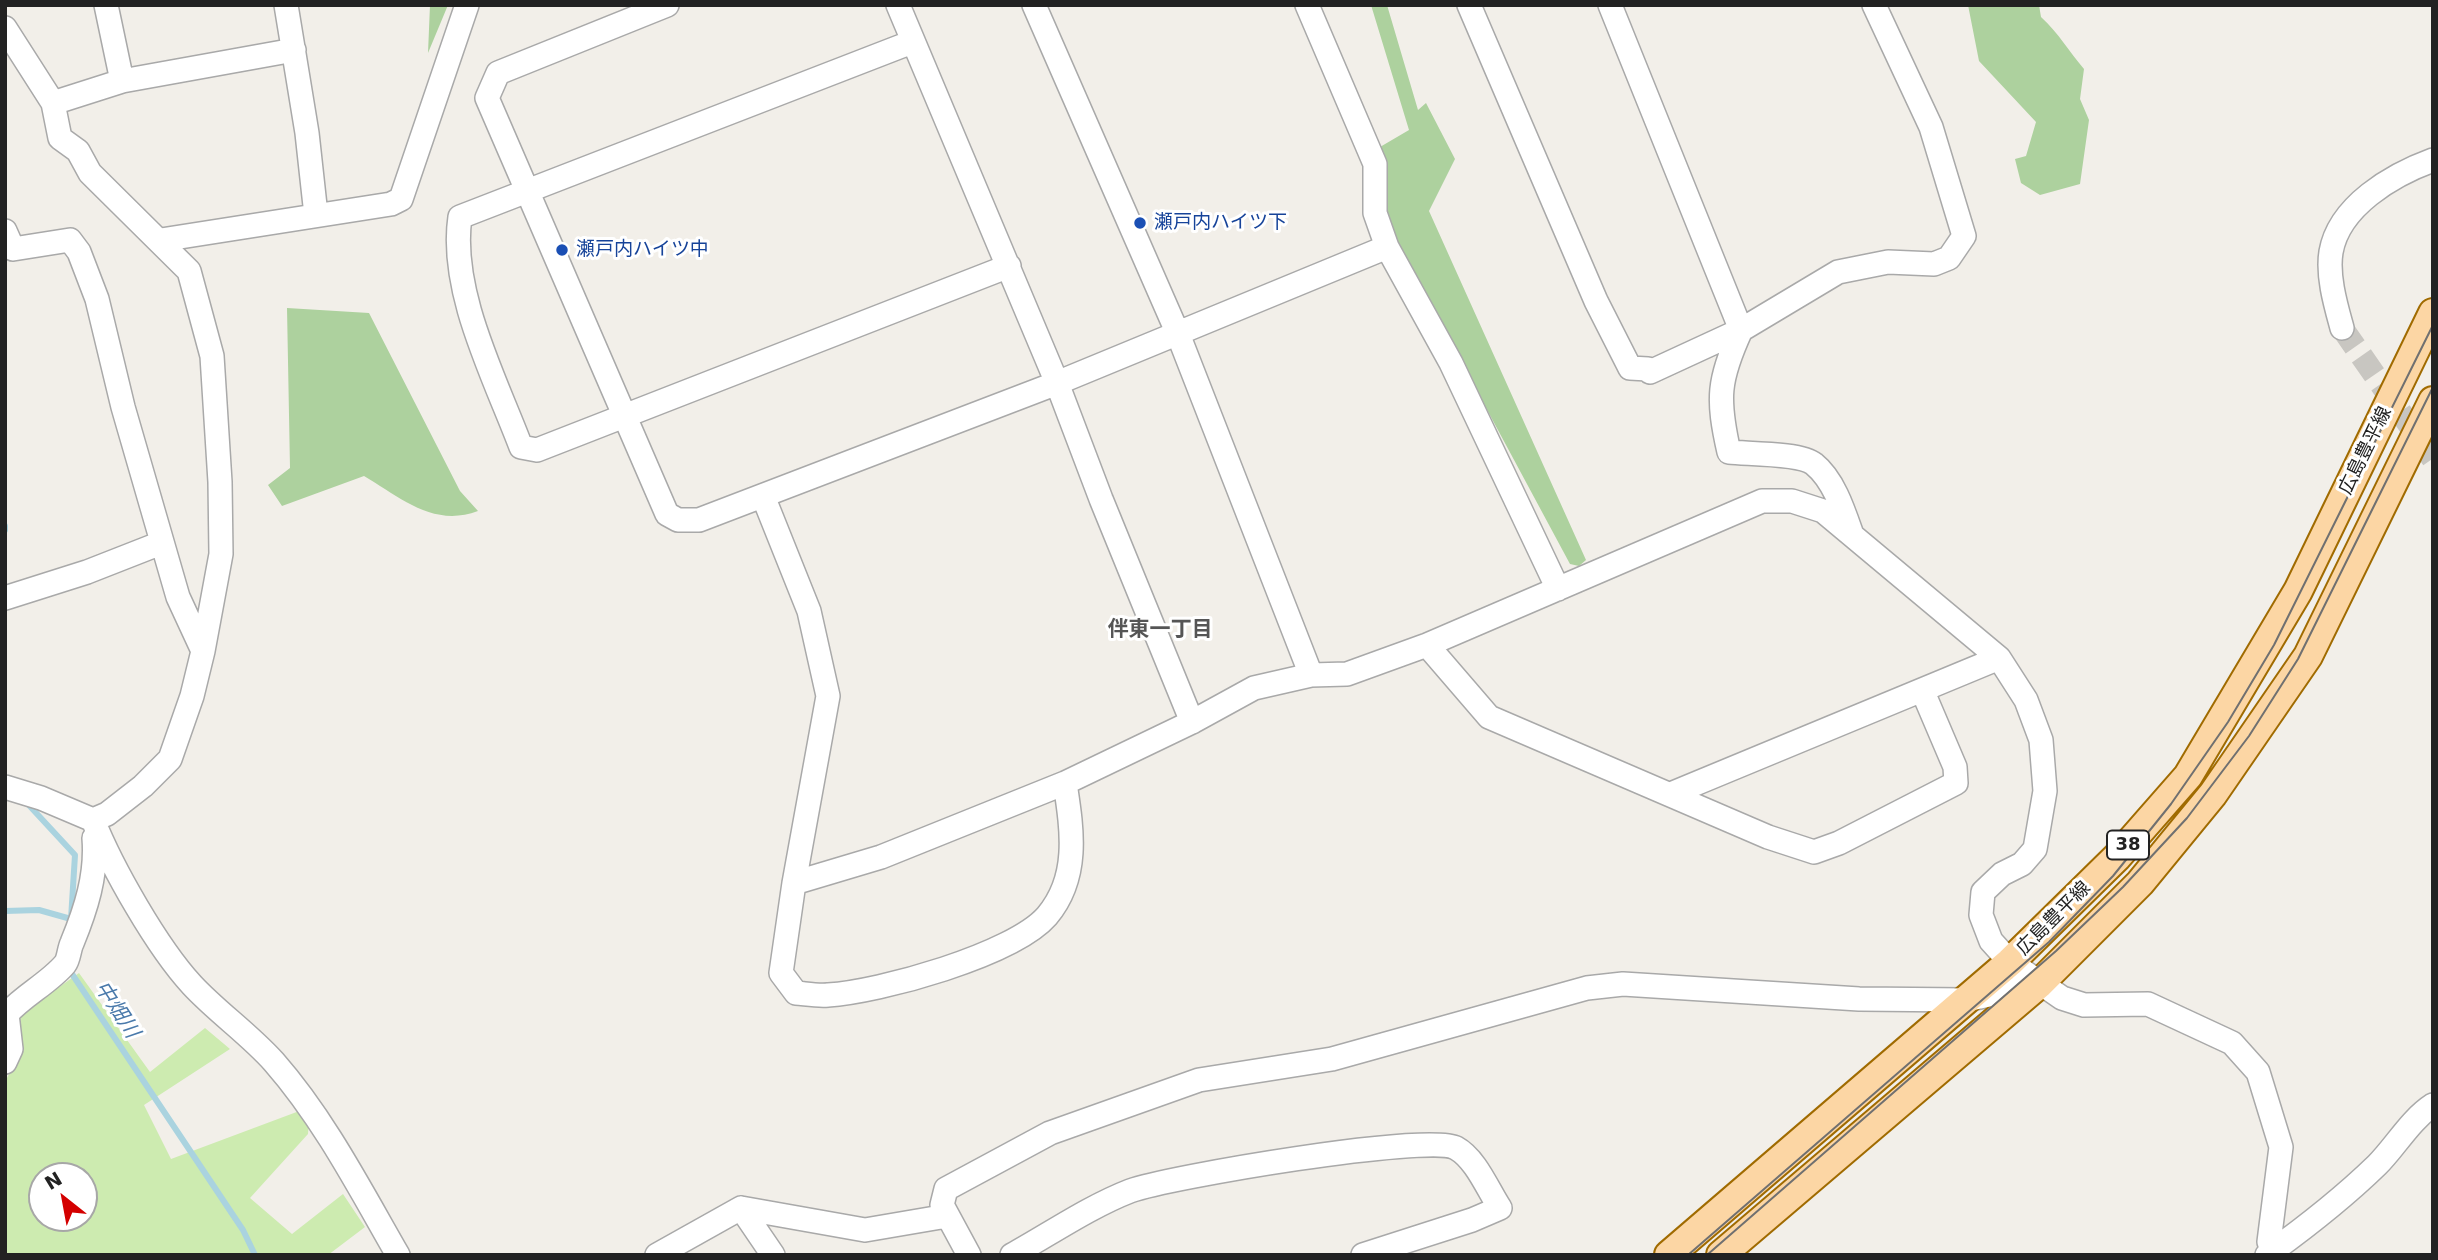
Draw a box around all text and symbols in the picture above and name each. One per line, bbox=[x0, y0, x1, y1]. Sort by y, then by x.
place label: 瀬戸内ハイツ下 bbox=[1154, 212, 1287, 234]
marker: 瀬戸内ハイツ下 bbox=[1132, 215, 1148, 231]
place label: 瀬戸内ハイツ中 bbox=[576, 239, 709, 261]
marker: 瀬戸内ハイツ中 bbox=[554, 242, 570, 258]
street label: 広島豊平線 bbox=[2335, 403, 2397, 499]
district label: 伴東一丁目 bbox=[1108, 618, 1212, 644]
road number: 38 bbox=[2107, 830, 2149, 860]
street label: 広島豊平線 bbox=[2012, 877, 2096, 961]
water label: 中畑川 bbox=[88, 977, 144, 1043]
north arrow bbox=[28, 1162, 98, 1232]
text: N bbox=[41, 1167, 66, 1194]

